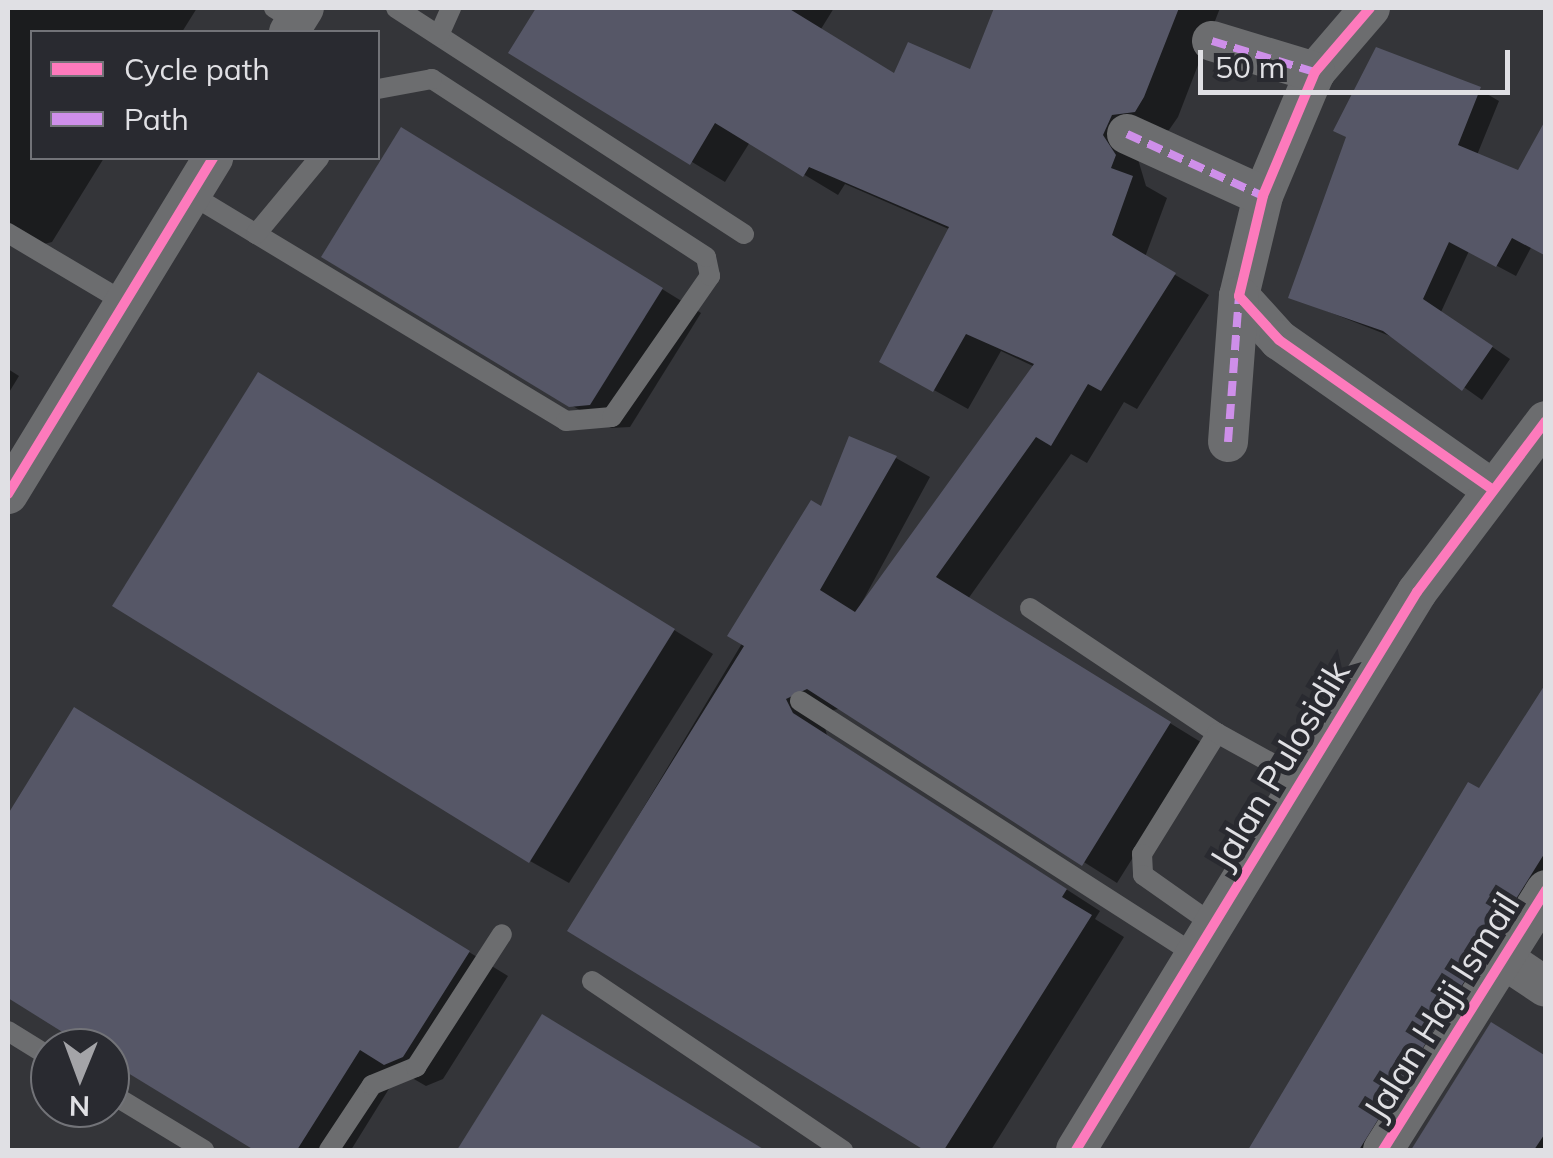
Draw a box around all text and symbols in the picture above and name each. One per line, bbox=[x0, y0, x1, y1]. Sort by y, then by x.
legend bbox=[30, 30, 380, 160]
scale bar bbox=[1203, 30, 1516, 92]
text: 50 m bbox=[1215, 48, 1285, 86]
text: Cycle path bbox=[124, 50, 270, 88]
text: Path bbox=[124, 100, 189, 138]
street label: Jalan Pulosidik bbox=[1200, 653, 1358, 877]
street label: Jalan Haji Ismail bbox=[1354, 885, 1528, 1127]
north arrow bbox=[30, 1028, 130, 1128]
text: N bbox=[69, 1089, 90, 1124]

